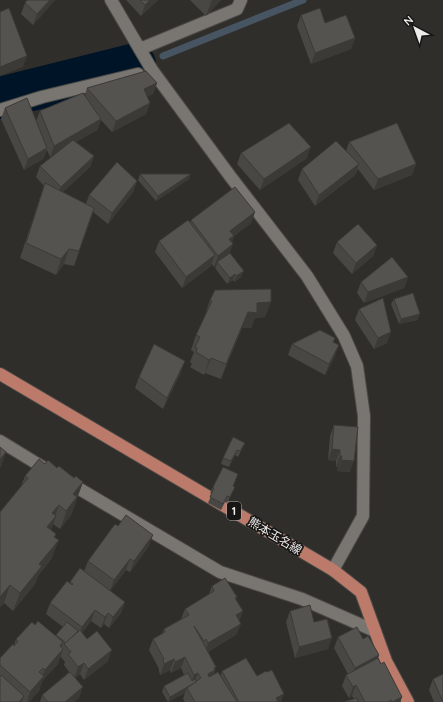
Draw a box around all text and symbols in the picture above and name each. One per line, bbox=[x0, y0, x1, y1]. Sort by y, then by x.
north arrow bbox=[395, 8, 435, 48]
text: N bbox=[401, 13, 416, 28]
road number: 1 bbox=[227, 502, 241, 520]
street label: 熊本玉名線 bbox=[246, 514, 305, 557]

